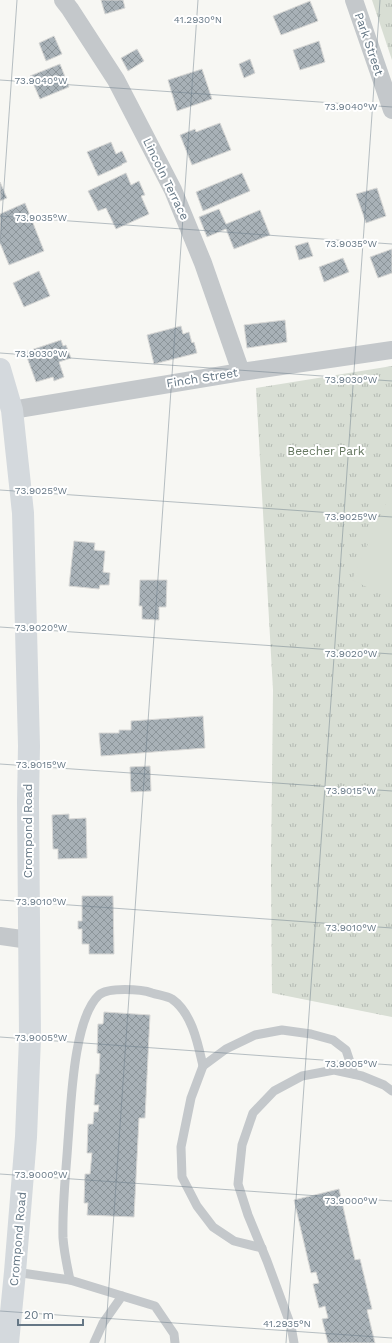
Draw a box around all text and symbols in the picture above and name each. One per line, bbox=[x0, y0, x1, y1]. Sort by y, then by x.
street label: Park Street bbox=[352, 11, 386, 77]
text: 41.2930°N bbox=[174, 14, 222, 25]
text: 73.9040°W bbox=[14, 75, 68, 86]
text: 73.9040°W bbox=[324, 101, 378, 112]
street label: Lincoln Terrace bbox=[140, 136, 192, 222]
text: 73.9035°W bbox=[15, 212, 67, 223]
text: 73.9035°W bbox=[325, 238, 377, 249]
text: 73.9030°W bbox=[15, 348, 68, 359]
street label: Finch Street bbox=[165, 365, 239, 391]
text: 73.9030°W bbox=[325, 374, 378, 385]
park label: Beecher Park bbox=[287, 444, 365, 458]
text: 73.9025°W bbox=[15, 485, 68, 496]
text: 73.9025°W bbox=[325, 511, 378, 522]
text: 73.9020°W bbox=[15, 622, 68, 633]
text: 73.9020°W bbox=[325, 648, 378, 659]
text: 73.9015°W bbox=[16, 759, 67, 770]
street label: Crompond Road bbox=[21, 784, 35, 878]
text: 73.9015°W bbox=[326, 785, 377, 796]
text: 73.9010°W bbox=[16, 896, 67, 907]
text: 73.9010°W bbox=[326, 922, 377, 933]
text: 73.9005°W bbox=[15, 1032, 68, 1043]
text: 73.9005°W bbox=[325, 1058, 378, 1069]
text: 73.9000°W bbox=[14, 1169, 68, 1180]
street label: Crompond Road bbox=[7, 1191, 29, 1287]
text: 73.9000°W bbox=[324, 1195, 378, 1206]
scale bar bbox=[18, 1301, 83, 1327]
text: 20 m bbox=[24, 1308, 54, 1322]
text: 41.2935°N bbox=[263, 1318, 311, 1329]

